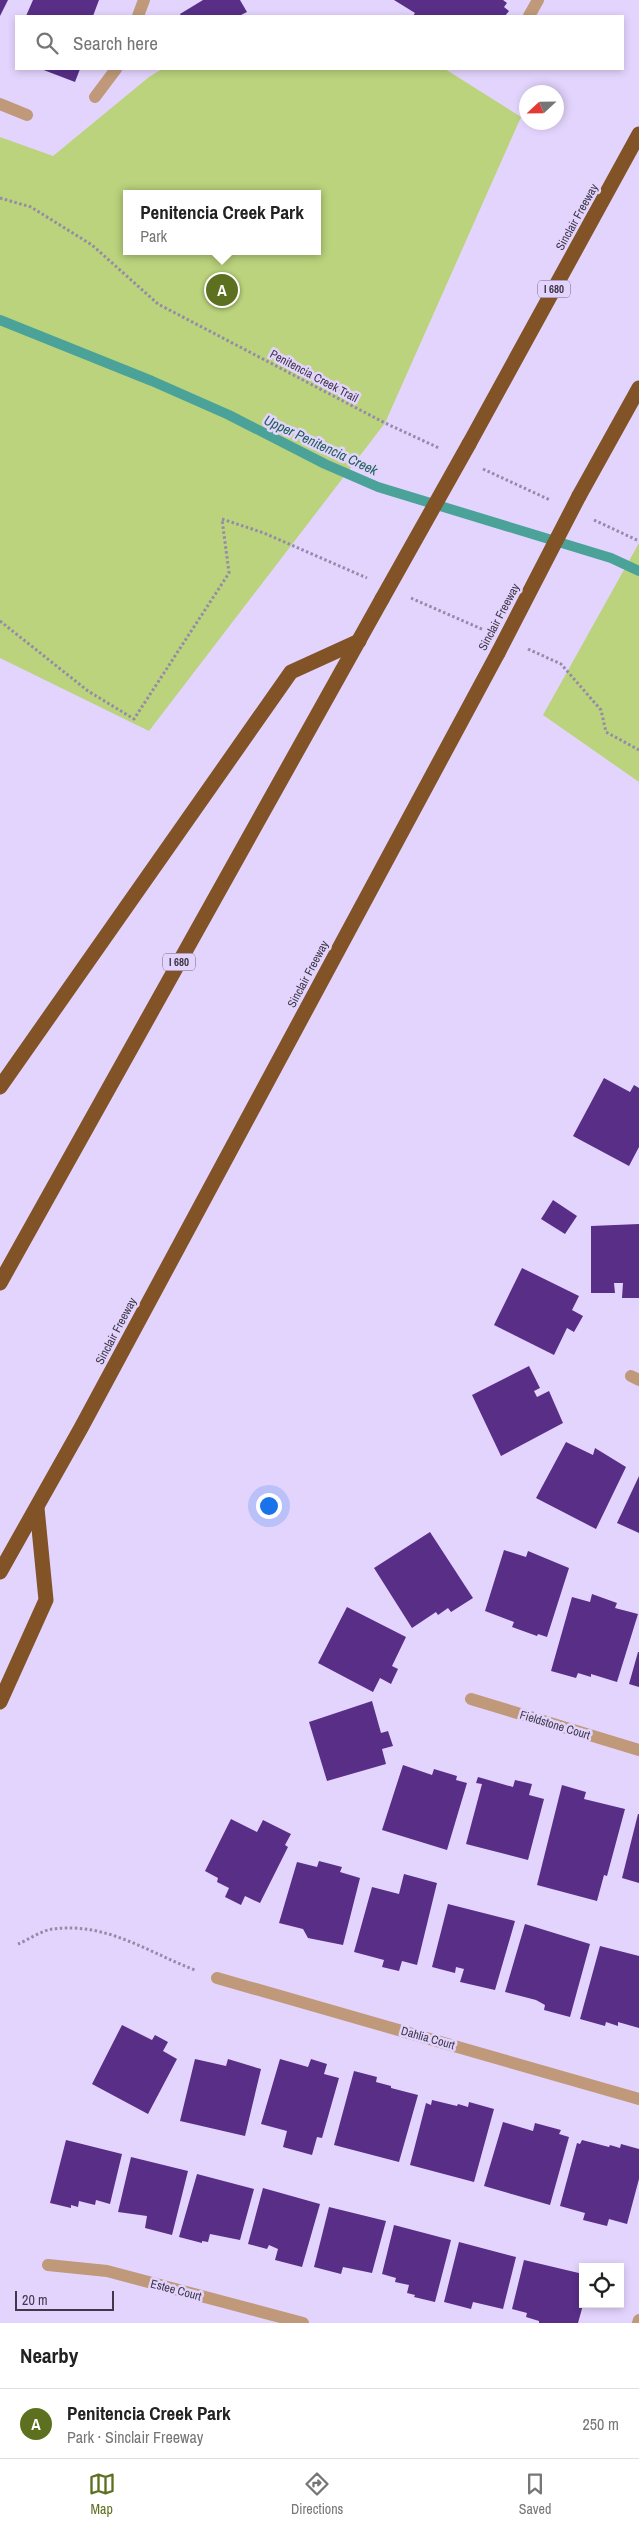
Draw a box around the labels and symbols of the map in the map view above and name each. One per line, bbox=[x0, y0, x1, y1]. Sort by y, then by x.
north arrow bbox=[519, 85, 564, 130]
street label: Sinclair Freeway bbox=[552, 181, 602, 253]
pin: A bbox=[206, 271, 238, 309]
road number: I 680 bbox=[538, 280, 570, 298]
street label: Penitencia Creek Trail bbox=[267, 346, 361, 406]
water label: Upper Penitencia Creek bbox=[261, 411, 382, 480]
street label: Sinclair Freeway bbox=[475, 581, 523, 653]
street label: Sinclair Freeway bbox=[284, 938, 332, 1010]
road number: I 680 bbox=[163, 954, 195, 970]
street label: Sinclair Freeway bbox=[92, 1295, 140, 1367]
your location bbox=[256, 1493, 282, 1519]
street label: Fieldstone Court bbox=[518, 1707, 592, 1743]
street label: Dahlia Court bbox=[399, 2023, 457, 2053]
street label: Estee Court bbox=[149, 2276, 203, 2305]
scale bar bbox=[15, 2288, 114, 2311]

